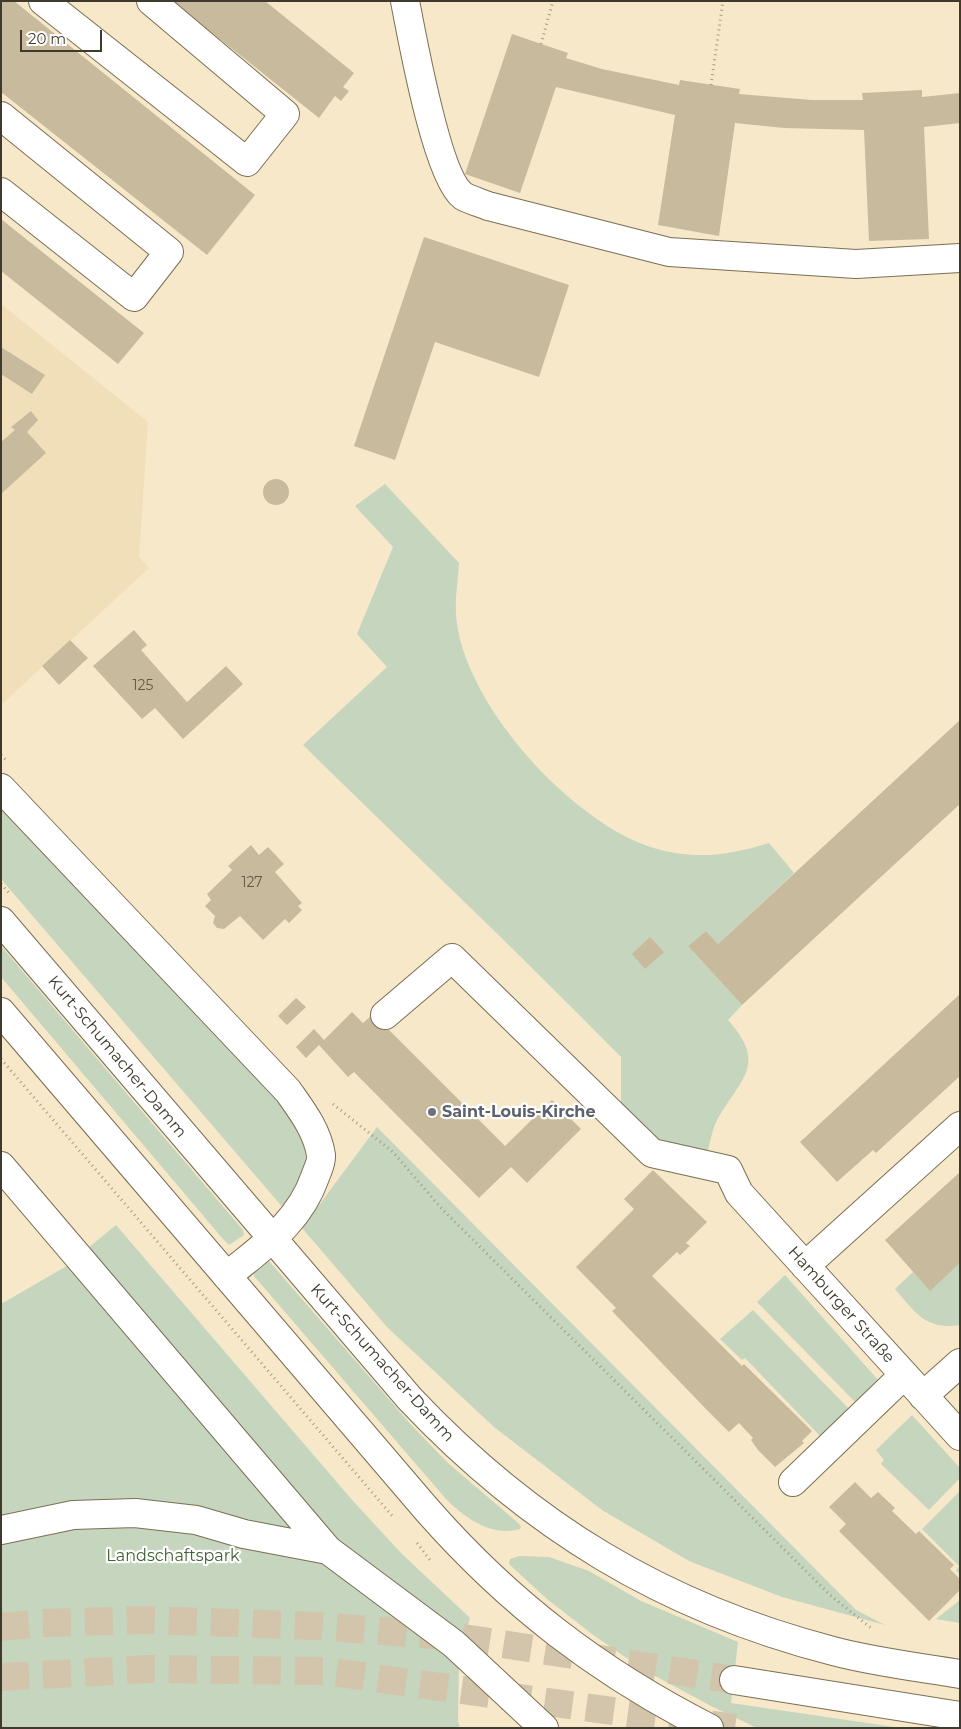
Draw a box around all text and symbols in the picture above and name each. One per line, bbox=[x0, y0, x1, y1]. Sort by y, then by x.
scale bar bbox=[22, 20, 105, 52]
text: 20 m bbox=[28, 29, 66, 48]
house number: 125 bbox=[133, 678, 153, 694]
house number: 127 bbox=[241, 875, 263, 891]
street label: Kurt-Schumacher-Damm bbox=[44, 972, 190, 1142]
place label: Saint-Louis-Kirche bbox=[442, 1102, 596, 1122]
marker: Saint-Louis-Kirche bbox=[426, 1106, 438, 1118]
street label: Hamburger Straße bbox=[784, 1243, 898, 1367]
street label: Kurt-Schumacher-Damm bbox=[306, 1280, 458, 1446]
park label: Landschaftspark bbox=[106, 1546, 240, 1566]

